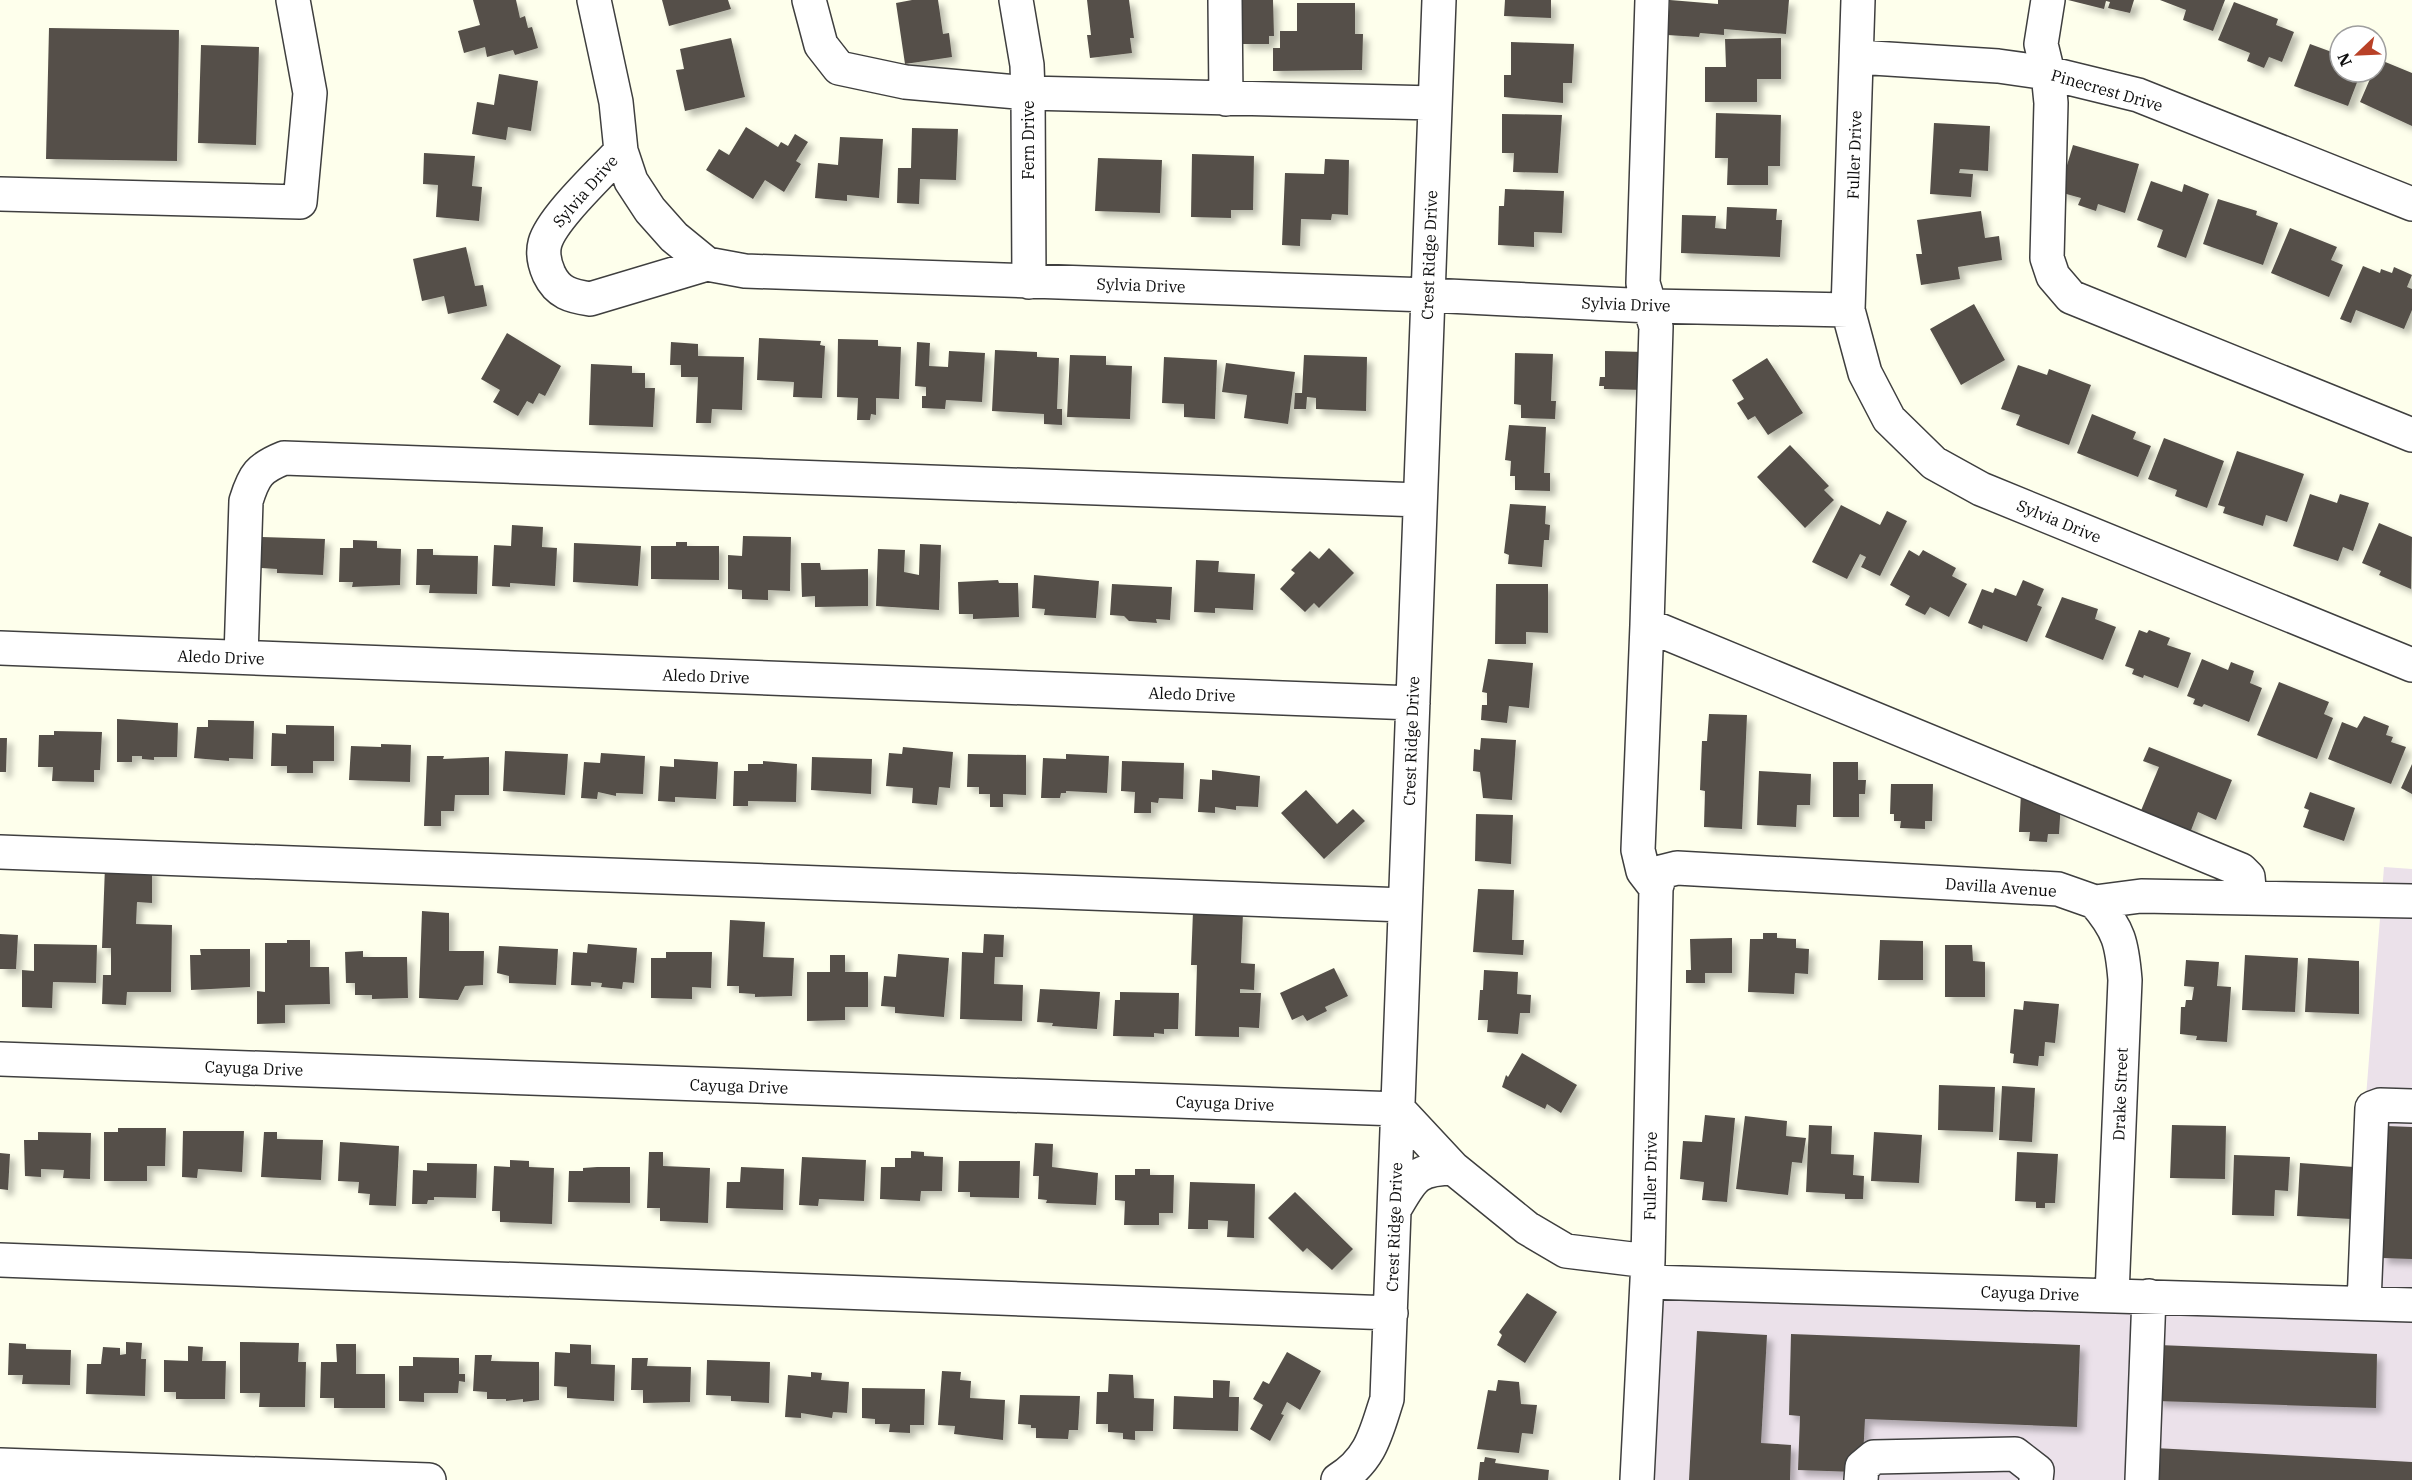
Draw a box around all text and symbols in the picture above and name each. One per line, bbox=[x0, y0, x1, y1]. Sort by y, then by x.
north arrow bbox=[2328, 24, 2388, 84]
text: N bbox=[2333, 50, 2356, 70]
street label: Pinecrest Drive bbox=[2049, 65, 2165, 115]
street label: Fern Drive bbox=[1018, 100, 1038, 180]
street label: Fuller Drive bbox=[1842, 110, 1866, 200]
street label: Sylvia Drive bbox=[548, 151, 622, 231]
street label: Crest Ridge Drive bbox=[1417, 190, 1441, 320]
street label: Sylvia Drive bbox=[1096, 273, 1186, 297]
street label: Sylvia Drive bbox=[1581, 292, 1671, 316]
street label: Sylvia Drive bbox=[2014, 495, 2104, 547]
street label: Aledo Drive bbox=[177, 645, 265, 669]
street label: Aledo Drive bbox=[662, 664, 750, 688]
street label: Crest Ridge Drive bbox=[1399, 676, 1423, 806]
street label: Aledo Drive bbox=[1148, 682, 1236, 706]
street label: Davilla Avenue bbox=[1945, 873, 2057, 901]
street label: Drake Street bbox=[2108, 1047, 2132, 1141]
street label: Cayuga Drive bbox=[204, 1056, 304, 1080]
street label: Cayuga Drive bbox=[689, 1074, 789, 1098]
street label: Cayuga Drive bbox=[1175, 1091, 1275, 1115]
street label: Fuller Drive bbox=[1639, 1131, 1661, 1221]
street label: Crest Ridge Drive bbox=[1382, 1162, 1406, 1292]
street label: Cayuga Drive bbox=[1980, 1281, 2080, 1305]

